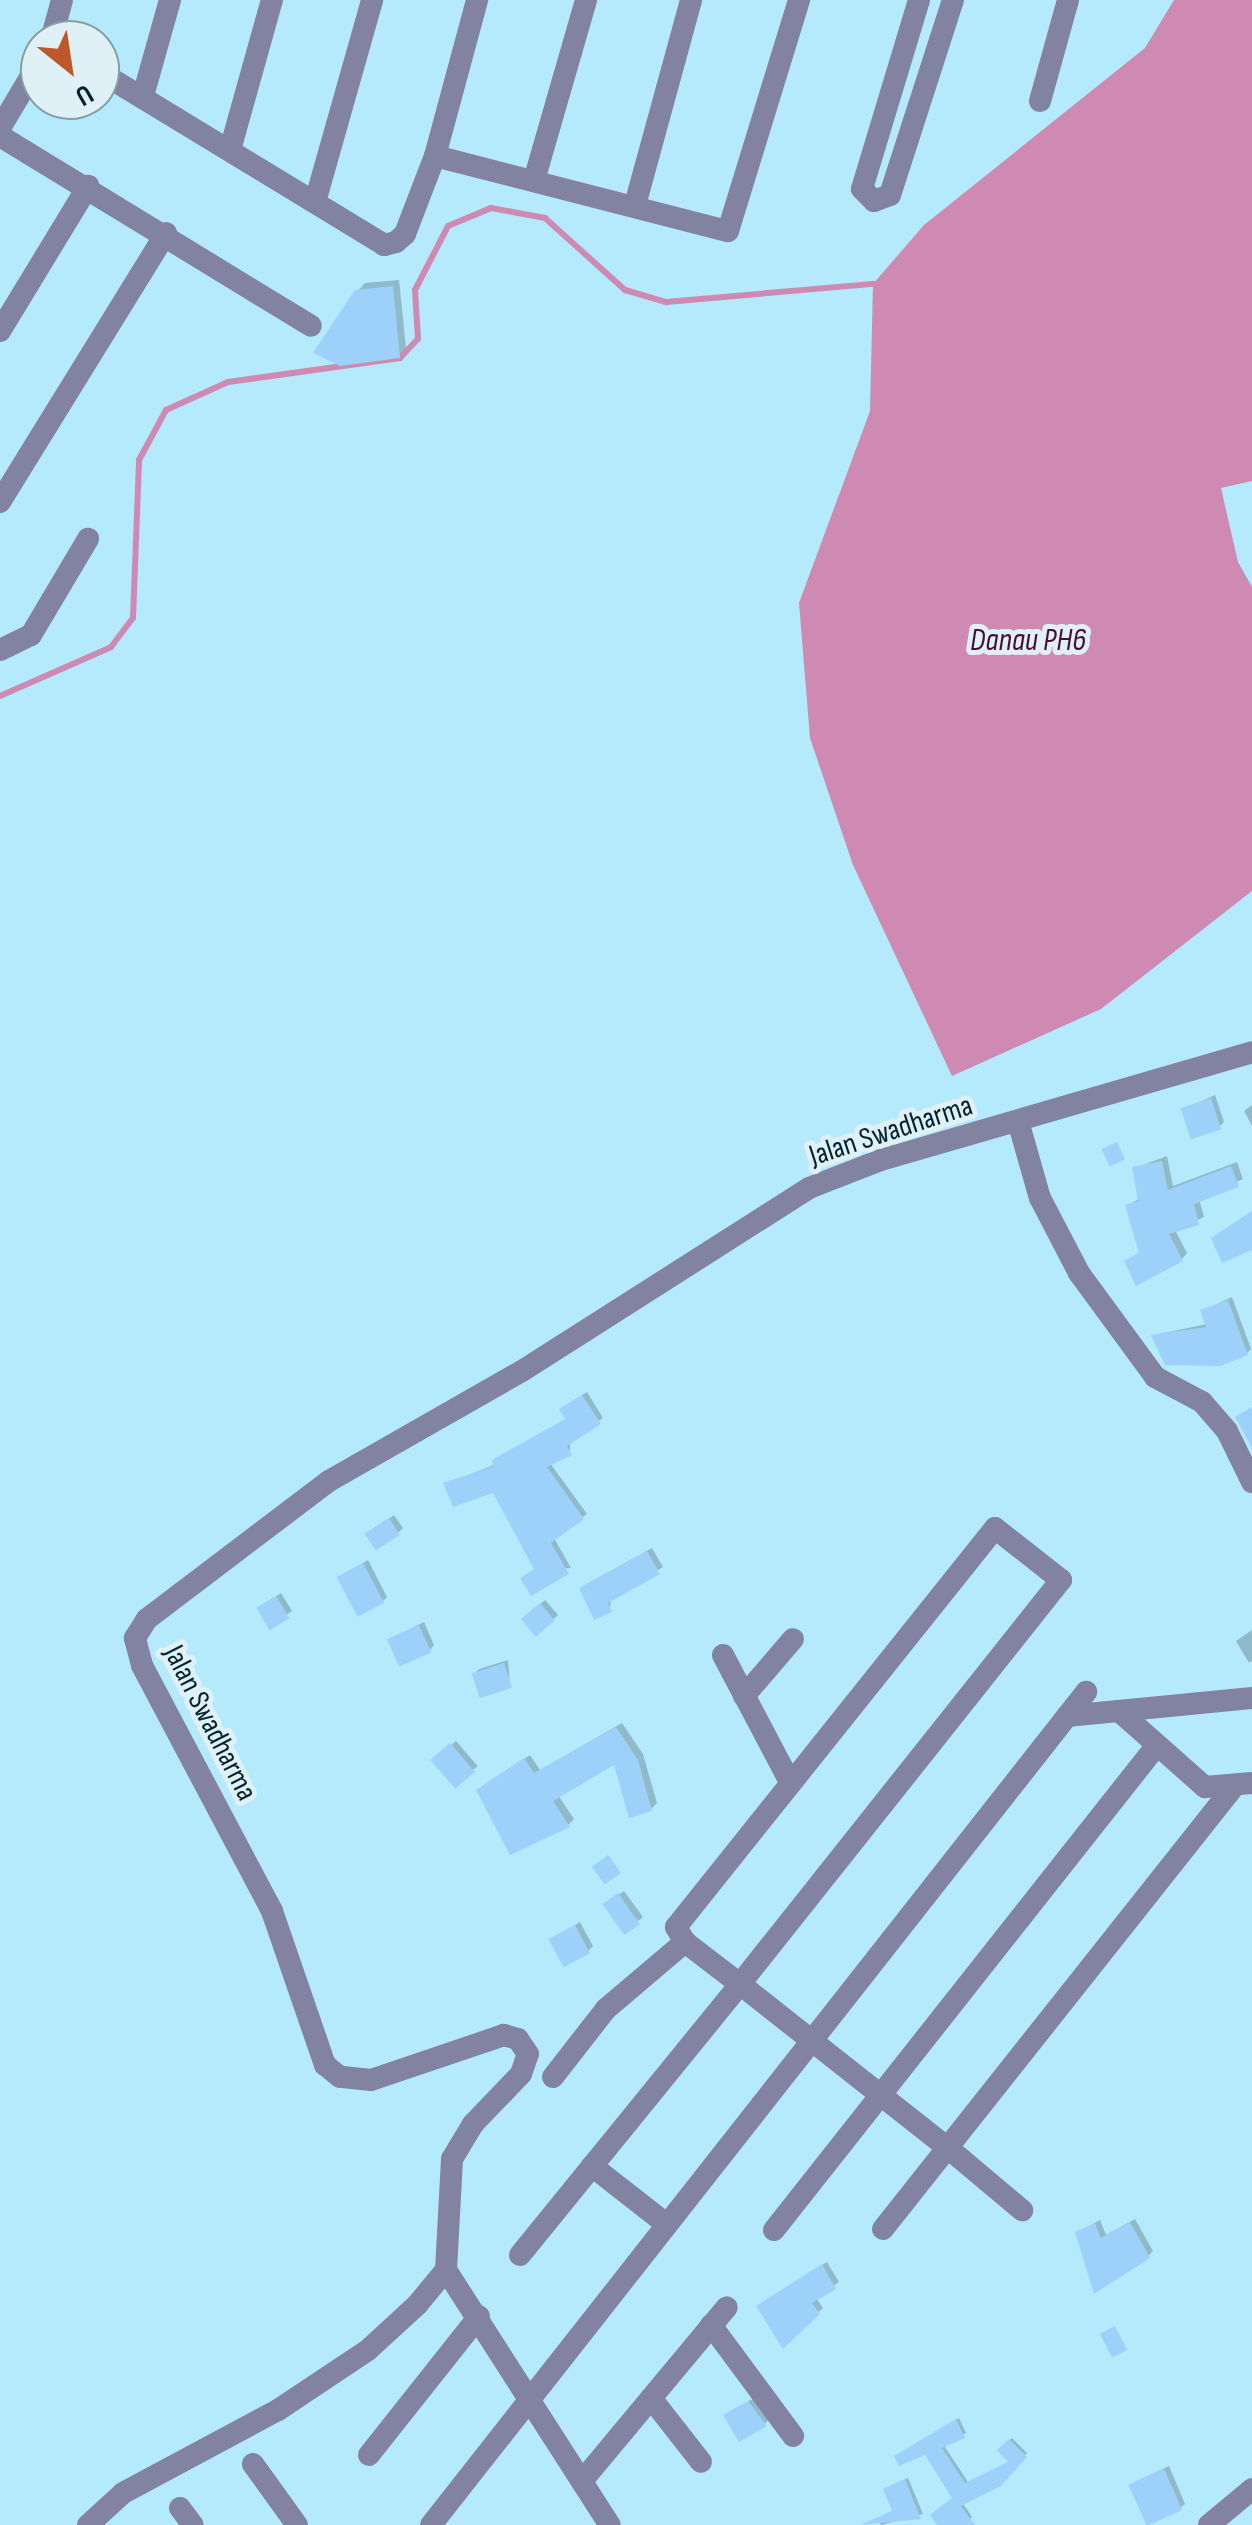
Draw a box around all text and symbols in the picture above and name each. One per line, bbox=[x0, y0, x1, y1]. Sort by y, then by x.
north arrow bbox=[20, 20, 120, 120]
text: U bbox=[70, 77, 99, 113]
water label: Danau PH6 bbox=[970, 622, 1086, 660]
street label: Jalan Swadharma bbox=[805, 1088, 977, 1174]
street label: Jalan Swadharma bbox=[155, 1639, 265, 1807]

